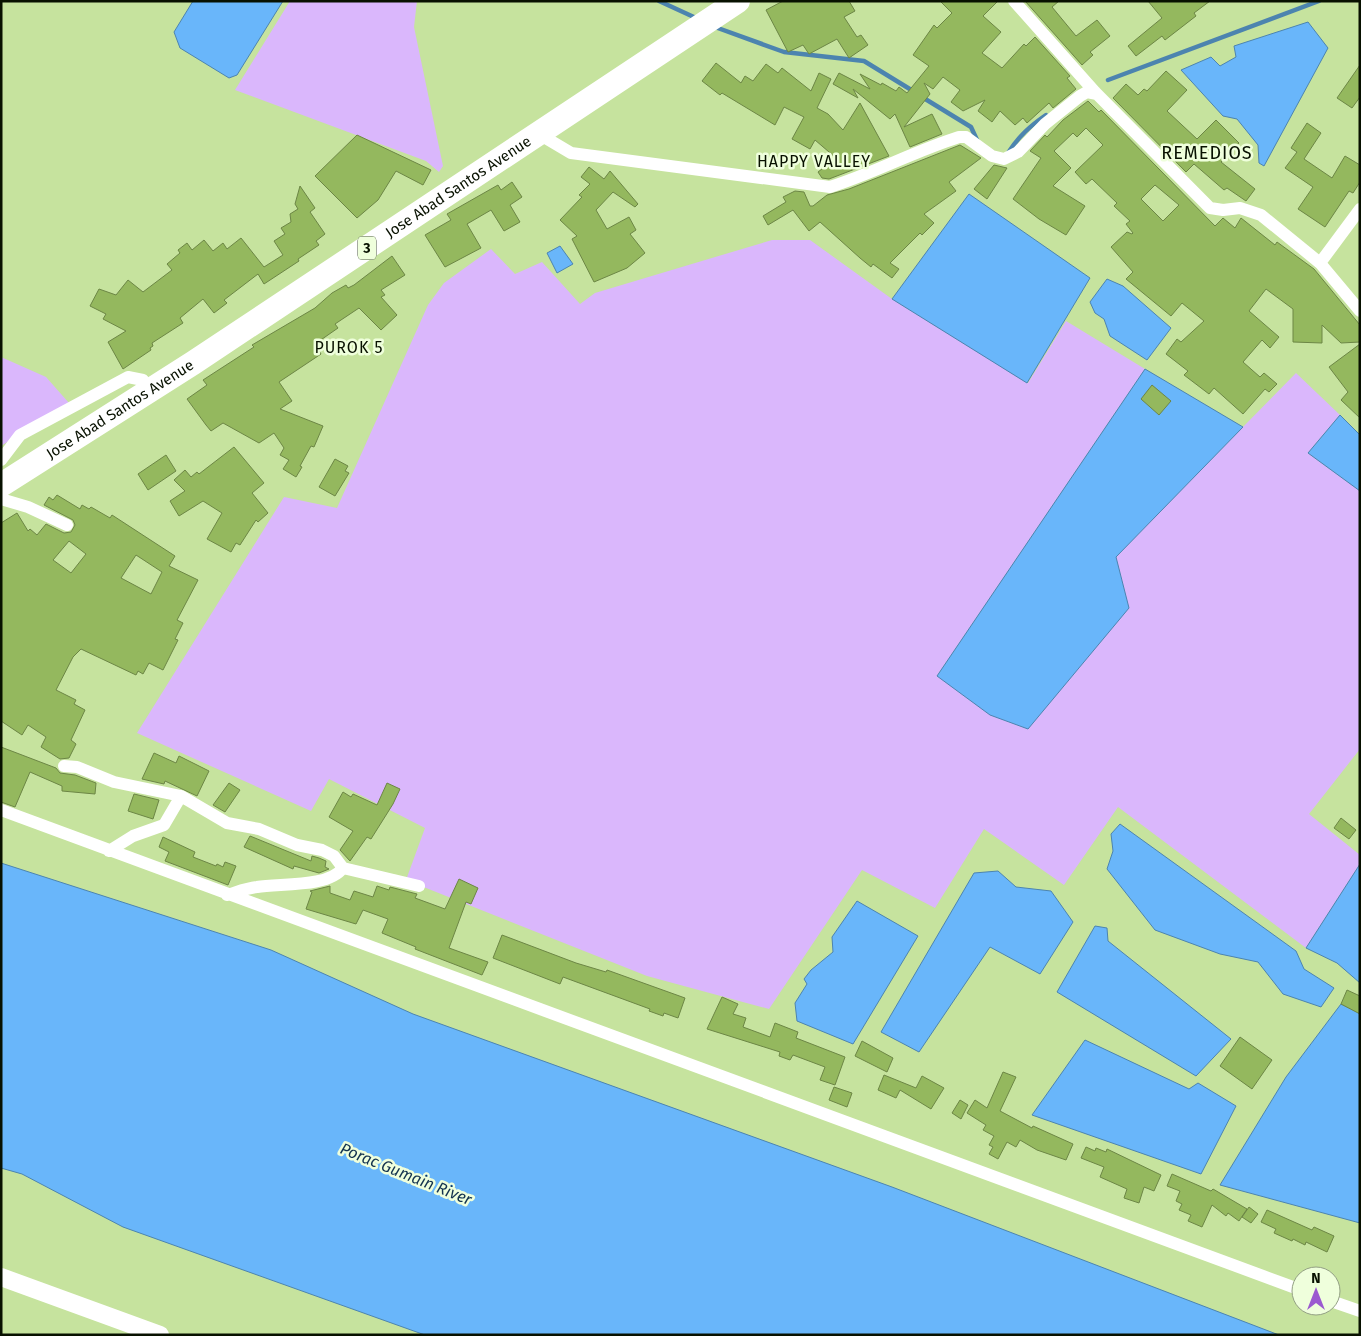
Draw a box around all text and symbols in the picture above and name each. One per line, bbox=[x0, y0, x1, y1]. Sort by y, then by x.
street label: Jose Abad Santos Avenue bbox=[382, 132, 535, 242]
district label: REMEDIOS bbox=[1161, 142, 1253, 164]
district label: HAPPY VALLEY bbox=[757, 152, 871, 171]
road number: 3 bbox=[358, 237, 376, 260]
district label: PUROK 5 bbox=[314, 338, 384, 357]
street label: Jose Abad Santos Avenue bbox=[43, 356, 197, 463]
water label: Porac Gumain River bbox=[337, 1139, 475, 1209]
north arrow bbox=[1291, 1266, 1341, 1316]
text: N bbox=[1311, 1270, 1321, 1287]

